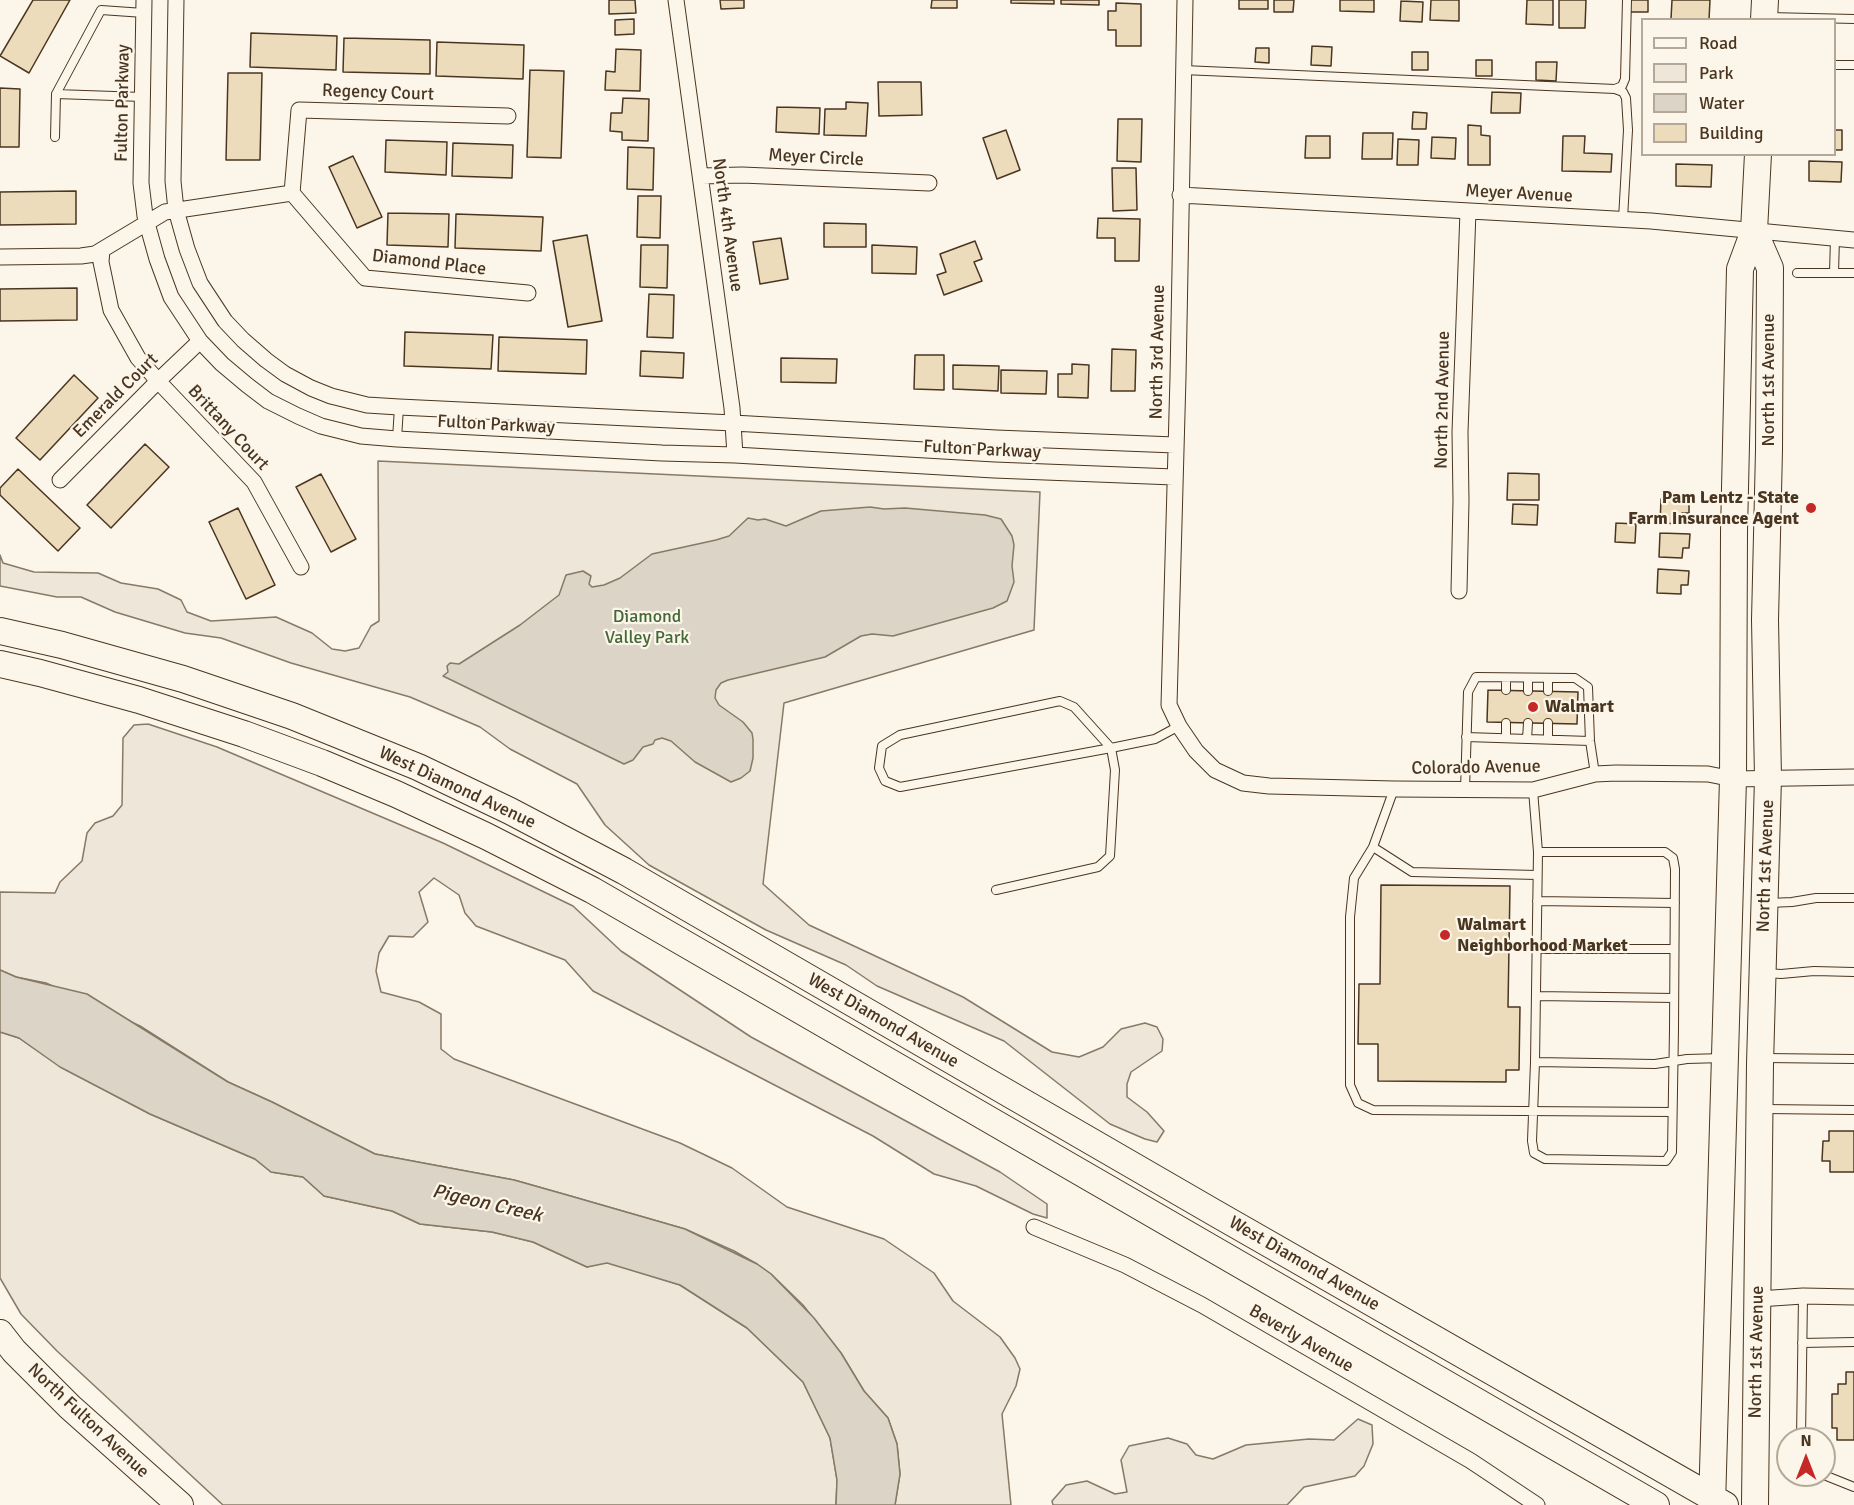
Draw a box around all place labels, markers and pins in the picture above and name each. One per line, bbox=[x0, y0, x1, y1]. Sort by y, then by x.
place label: Pam Lentz - State Farm Insurance Agent bbox=[1628, 487, 1799, 530]
marker: Pam Lentz - State Farm Insurance Agent bbox=[1804, 501, 1818, 515]
place label: Walmart bbox=[1545, 696, 1614, 718]
marker: Walmart bbox=[1526, 700, 1540, 714]
place label: Walmart Neighborhood Market bbox=[1457, 914, 1628, 956]
marker: Walmart Neighborhood Market bbox=[1438, 928, 1452, 942]

